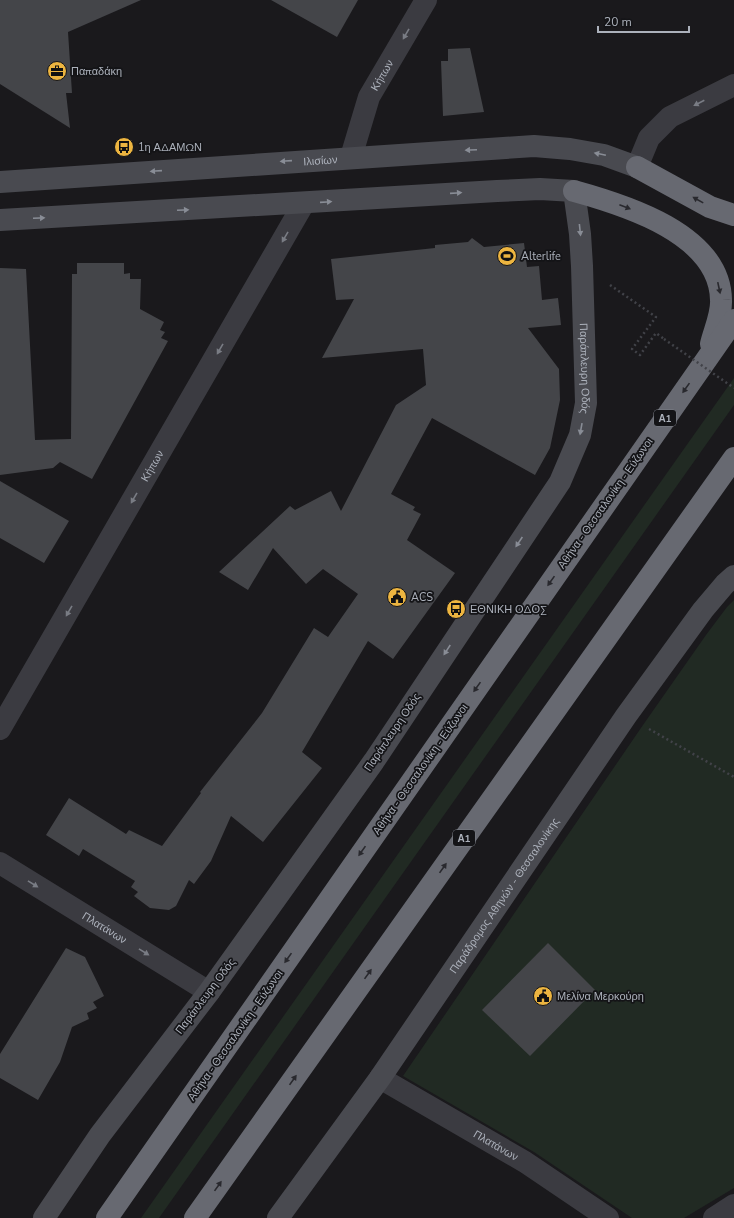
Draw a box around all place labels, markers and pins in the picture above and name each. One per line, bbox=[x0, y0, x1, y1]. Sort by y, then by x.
office icon: Παπαδάκη bbox=[46, 60, 68, 82]
place label: Παπαδάκη bbox=[71, 64, 122, 79]
bus stop icon: 1η ΑΔΑΜΩΝ bbox=[113, 136, 135, 158]
place label: 1η ΑΔΑΜΩΝ bbox=[138, 140, 202, 155]
sports icon: Alterlife bbox=[496, 245, 518, 267]
place label: Alterlife bbox=[521, 249, 561, 264]
public building icon: ACS bbox=[386, 586, 408, 608]
place label: ACS bbox=[411, 590, 433, 605]
bus stop icon: ΕΘΝΙΚΗ ΟΔΟΣ bbox=[445, 598, 467, 620]
place label: ΕΘΝΙΚΗ ΟΔΟΣ bbox=[470, 602, 547, 617]
public building icon: Μελίνα Μερκούρη bbox=[532, 985, 554, 1007]
place label: Μελίνα Μερκούρη bbox=[557, 989, 644, 1004]

